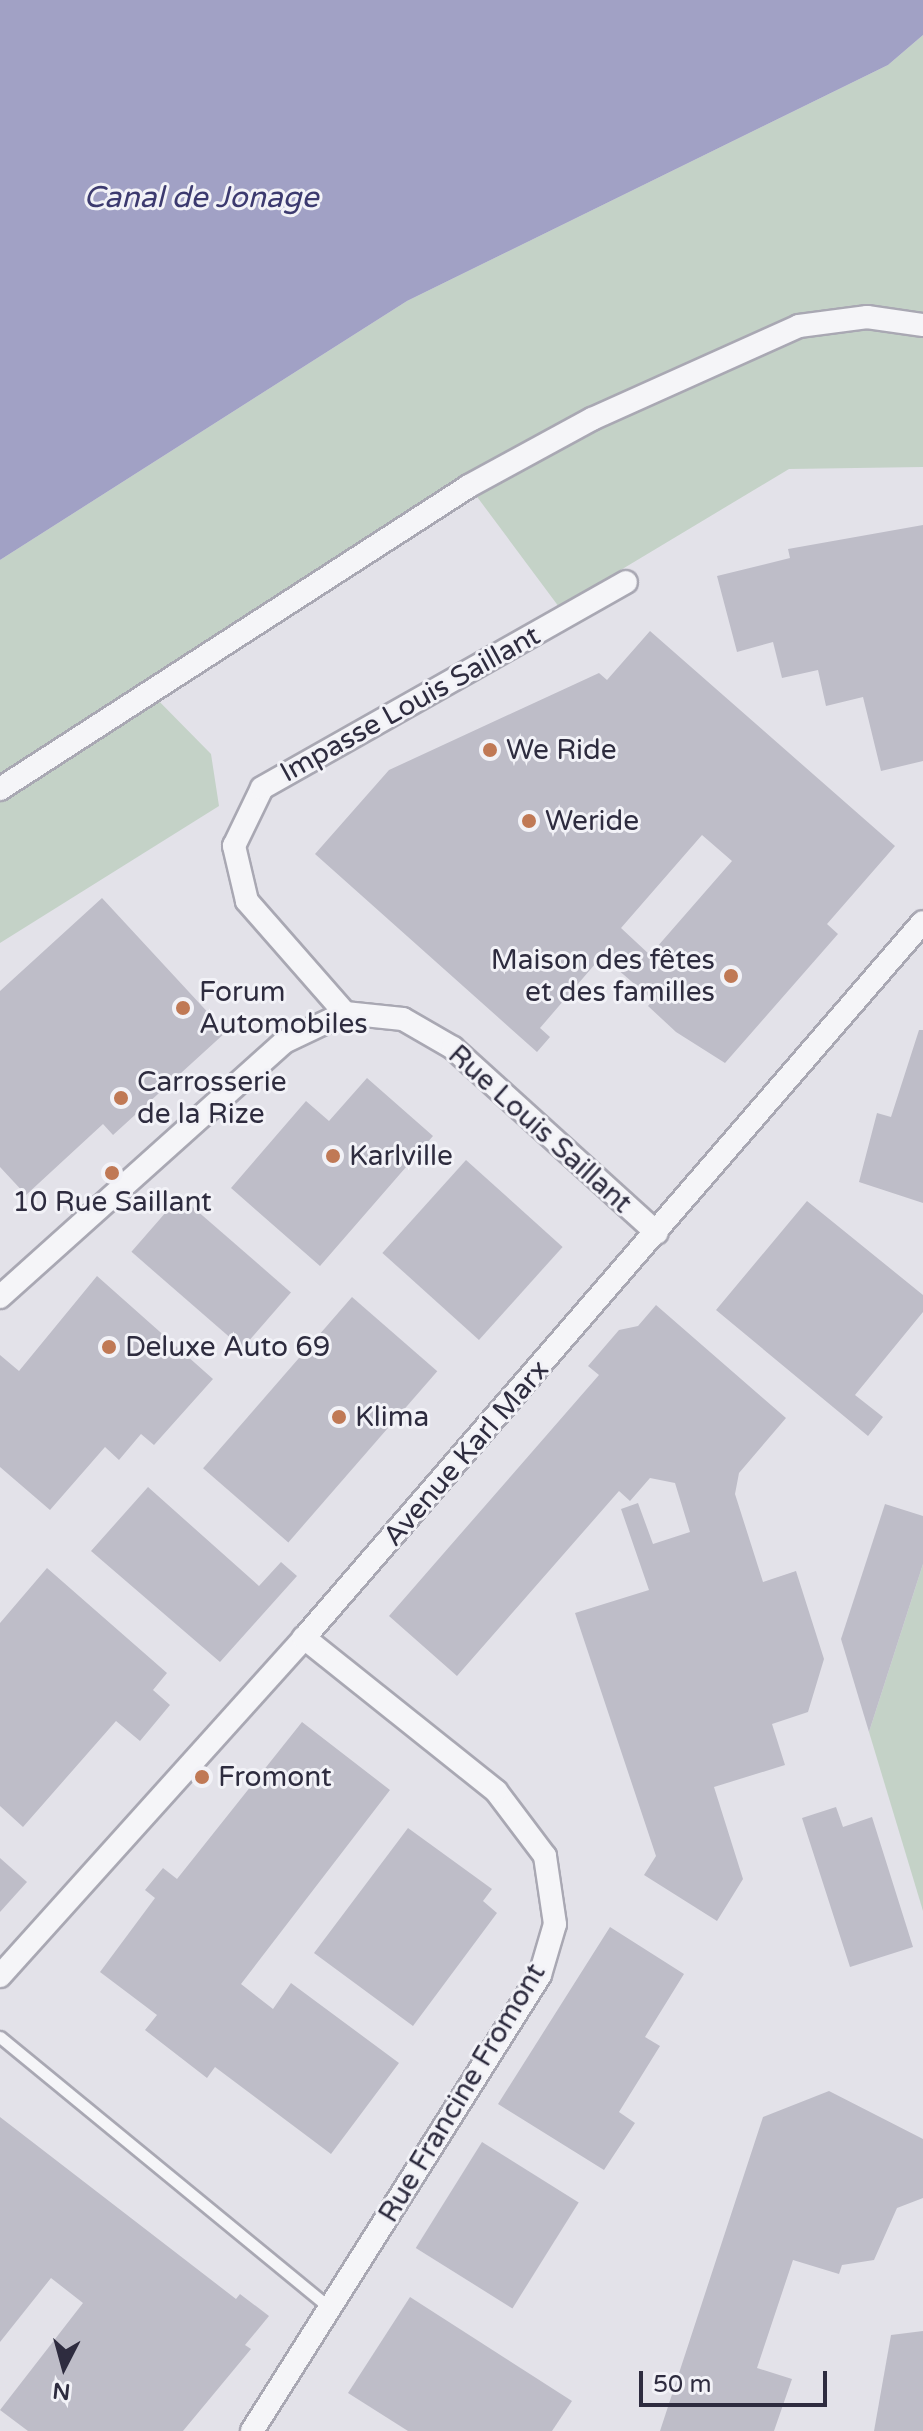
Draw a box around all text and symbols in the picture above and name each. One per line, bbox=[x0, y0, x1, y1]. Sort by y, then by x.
water label: Canal de Jonage bbox=[83, 180, 319, 216]
street label: Impasse Louis Saillant bbox=[274, 619, 546, 789]
place label: We Ride bbox=[506, 733, 617, 767]
marker: We Ride bbox=[481, 741, 499, 759]
place label: Weride bbox=[545, 804, 639, 838]
marker: Weride bbox=[520, 812, 538, 830]
place label: Maison des fêtes et des familles bbox=[491, 943, 715, 1009]
marker: Maison des fêtes et des familles bbox=[722, 967, 740, 985]
place label: Forum Automobiles bbox=[199, 975, 368, 1041]
marker: Forum Automobiles bbox=[174, 999, 192, 1017]
street label: Rue Louis Saillant bbox=[441, 1038, 639, 1220]
place label: Carrosserie de la Rize bbox=[137, 1065, 287, 1131]
marker: Carrosserie de la Rize bbox=[112, 1089, 130, 1107]
place label: Karlville bbox=[349, 1139, 453, 1173]
marker: Karlville bbox=[324, 1147, 342, 1165]
marker: 10 Rue Saillant bbox=[103, 1164, 121, 1182]
place label: 10 Rue Saillant bbox=[12, 1185, 212, 1219]
place label: Deluxe Auto 69 bbox=[125, 1330, 330, 1364]
marker: Deluxe Auto 69 bbox=[100, 1338, 118, 1356]
street label: Avenue Karl Marx bbox=[376, 1353, 556, 1553]
place label: Klima bbox=[355, 1400, 429, 1434]
marker: Klima bbox=[330, 1408, 348, 1426]
place label: Fromont bbox=[218, 1760, 332, 1794]
marker: Fromont bbox=[193, 1768, 211, 1786]
street label: Rue Francine Fromont bbox=[371, 1958, 553, 2228]
north arrow bbox=[24, 2327, 104, 2407]
scale bar bbox=[643, 2355, 831, 2405]
text: 50 m bbox=[653, 2370, 711, 2399]
text: N bbox=[51, 2377, 72, 2405]

